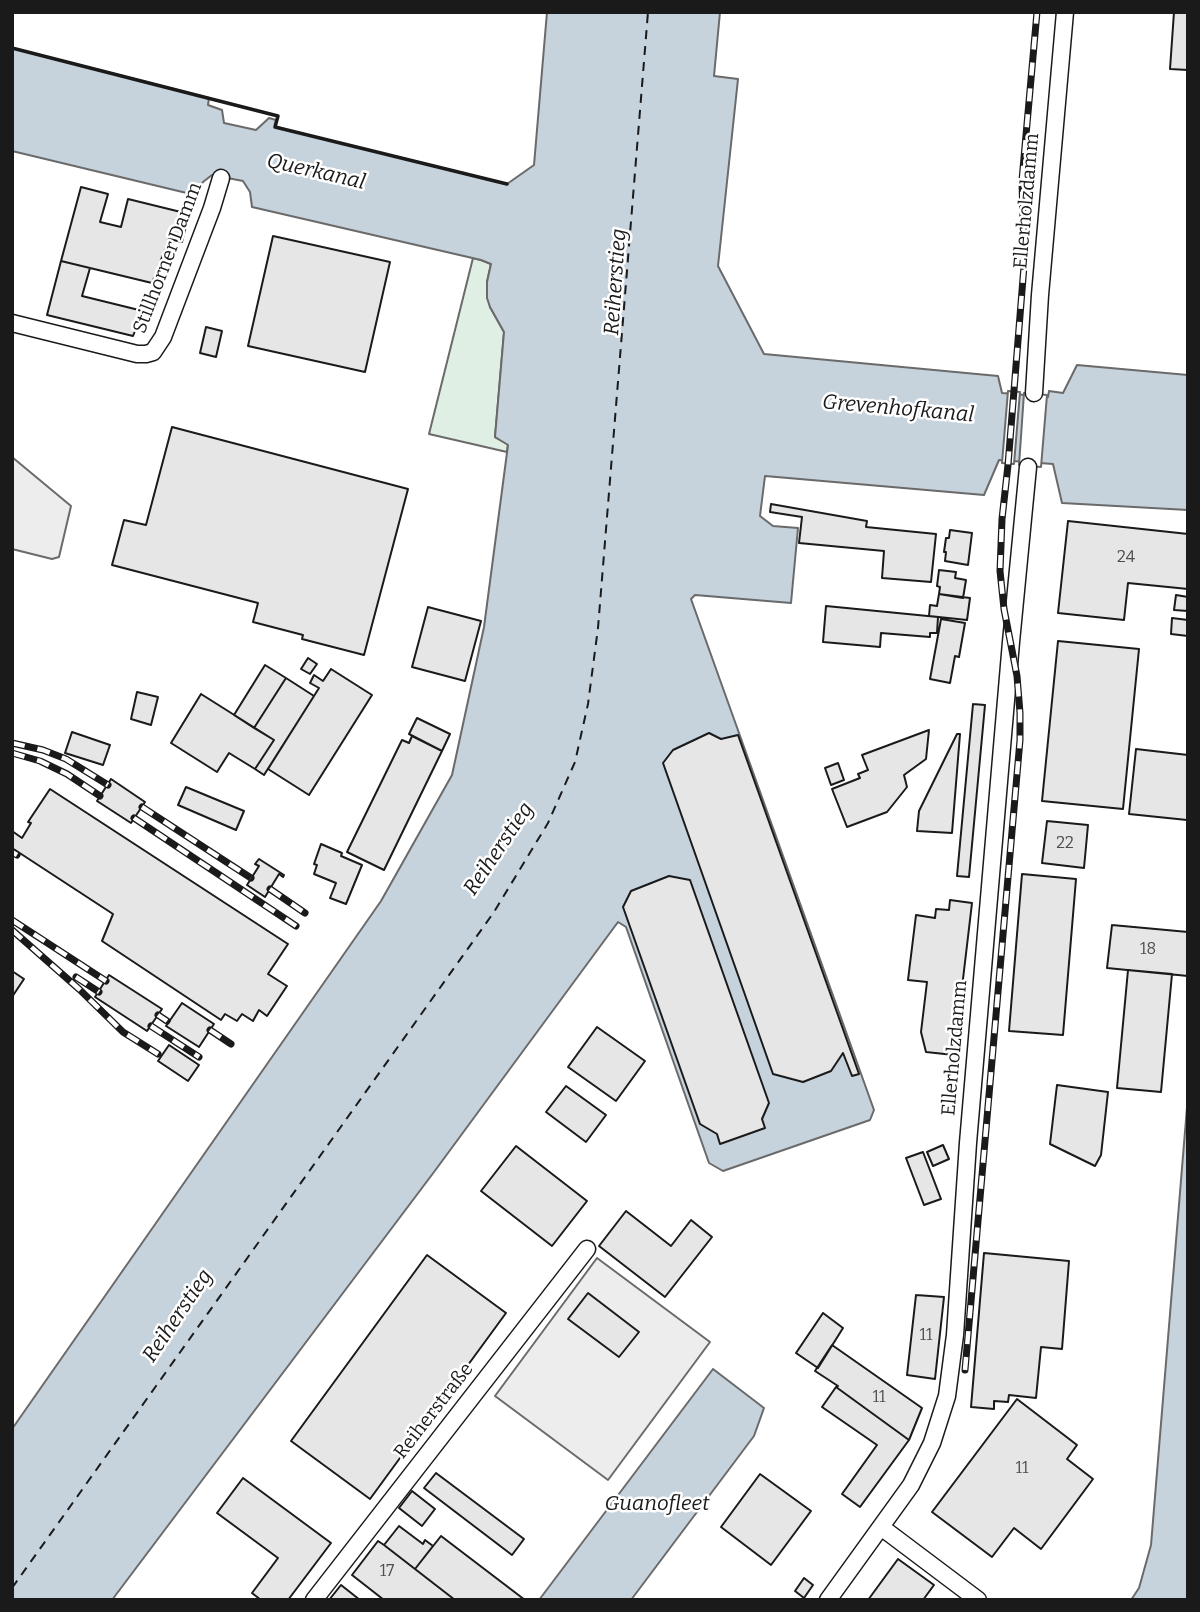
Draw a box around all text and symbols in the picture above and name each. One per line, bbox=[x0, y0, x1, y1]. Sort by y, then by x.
street label: Ellerholzdamm bbox=[1010, 132, 1044, 270]
water label: Querkanal bbox=[264, 148, 368, 196]
street label: Stillhorner Damm bbox=[129, 179, 207, 337]
water label: Reiherstieg bbox=[600, 228, 632, 336]
water label: Grevenhofkanal bbox=[821, 390, 975, 428]
house number: 24 bbox=[1117, 548, 1135, 568]
water label: Reiherstieg bbox=[459, 798, 539, 900]
house number: 22 bbox=[1056, 834, 1074, 854]
house number: 18 bbox=[1140, 940, 1156, 960]
street label: Ellerholzdamm bbox=[938, 979, 972, 1117]
water label: Reiherstieg bbox=[138, 1265, 218, 1367]
house number: 11 bbox=[920, 1326, 932, 1346]
street label: Reiherstraße bbox=[390, 1359, 478, 1463]
house number: 11 bbox=[873, 1388, 885, 1408]
house number: 11 bbox=[1016, 1459, 1028, 1479]
water label: Guanofleet bbox=[604, 1491, 710, 1517]
house number: 17 bbox=[380, 1562, 394, 1582]

